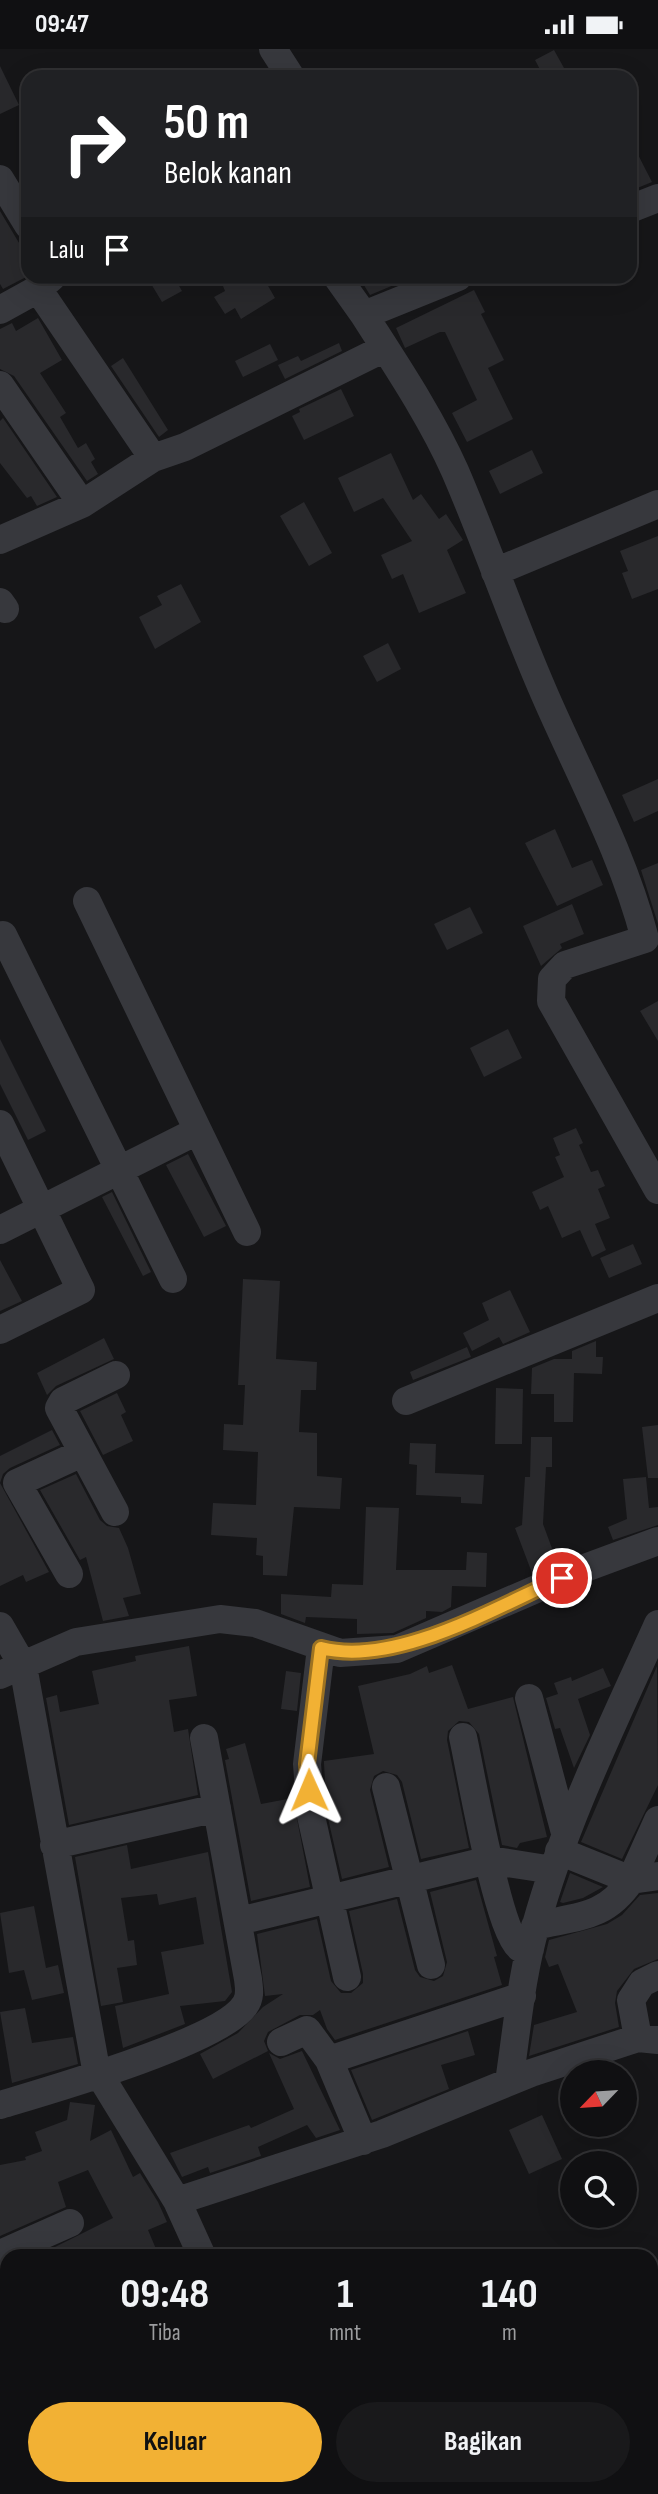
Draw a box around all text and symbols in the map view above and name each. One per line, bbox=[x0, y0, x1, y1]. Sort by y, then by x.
text: 09:47 bbox=[35, 9, 89, 40]
text: 50 m bbox=[164, 94, 249, 153]
icon: right bbox=[49, 98, 140, 189]
text: Belok kanan bbox=[164, 154, 292, 193]
icon: arrive bbox=[98, 231, 136, 269]
text: Lalu bbox=[49, 235, 84, 266]
pin bbox=[532, 1548, 592, 1608]
icon: arrive bbox=[543, 1559, 581, 1597]
position arrow bbox=[272, 1753, 346, 1827]
north arrow bbox=[560, 2060, 637, 2137]
map controls bbox=[560, 2060, 637, 2228]
button: search bbox=[560, 2151, 637, 2228]
text: 09:48 bbox=[120, 2269, 209, 2320]
text: 1 bbox=[337, 2269, 353, 2320]
text: 140 bbox=[481, 2269, 538, 2320]
text: Tiba bbox=[149, 2319, 181, 2347]
text: mnt bbox=[329, 2319, 361, 2347]
text: m bbox=[502, 2319, 517, 2347]
button: Keluar bbox=[28, 2402, 322, 2482]
button: Bagikan bbox=[336, 2402, 630, 2482]

